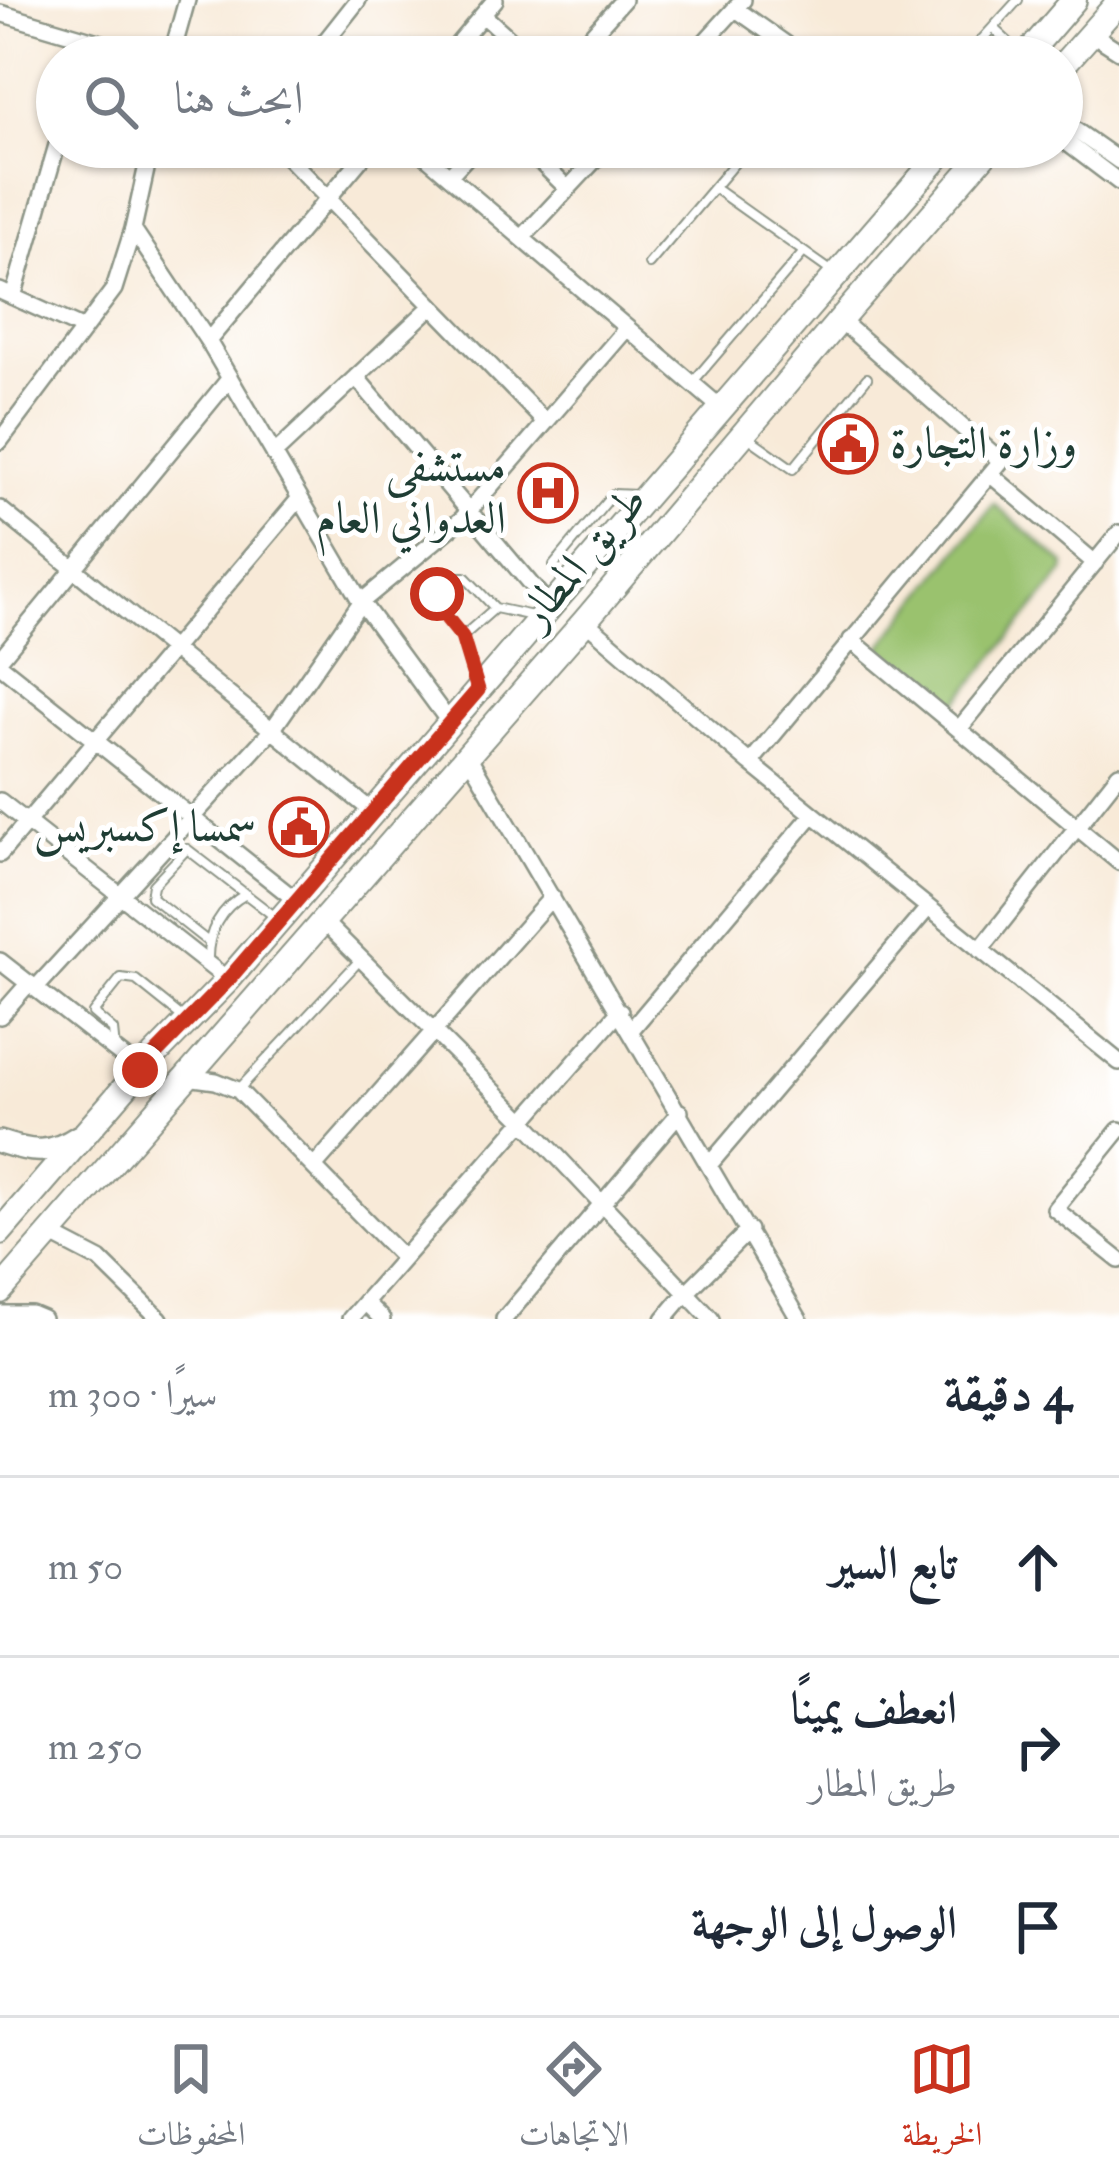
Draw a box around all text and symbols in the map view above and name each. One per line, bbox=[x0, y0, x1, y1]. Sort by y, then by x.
search box bbox=[36, 36, 1083, 168]
icon: search bbox=[78, 69, 144, 135]
text: ابحث هنا bbox=[174, 71, 304, 127]
public building icon: وزارة التجارة bbox=[817, 413, 879, 475]
place label: وزارة التجارة bbox=[890, 416, 1077, 472]
place label: مستشفى العدواني العام bbox=[316, 439, 506, 557]
hospital icon: مستشفى العدواني العام bbox=[517, 462, 579, 524]
street label: طريق المطار bbox=[504, 474, 659, 643]
route start bbox=[410, 567, 464, 621]
public building icon: سمسا إكسبريس bbox=[268, 796, 330, 858]
place label: سمسا إكسبريس bbox=[34, 799, 257, 857]
route end bbox=[113, 1043, 167, 1097]
text: 4 دقيقة bbox=[944, 1362, 1071, 1426]
text: سيرًا · 300 m bbox=[48, 1370, 218, 1419]
icon: ahead bbox=[1005, 1534, 1071, 1600]
text: تابع السير bbox=[830, 1536, 957, 1592]
text: 50 m bbox=[48, 1542, 123, 1591]
text: انعطف يمينًا bbox=[791, 1681, 957, 1737]
icon: right bbox=[1005, 1714, 1071, 1780]
text: 250 m bbox=[48, 1722, 143, 1771]
text: طريق المطار bbox=[809, 1759, 957, 1808]
icon: arrive bbox=[1005, 1894, 1071, 1960]
text: الوصول إلى الوجهة bbox=[692, 1896, 957, 1952]
tab: المحفوظات bbox=[137, 2036, 245, 2166]
tab: الاتجاهات bbox=[519, 2036, 629, 2166]
tab: الخريطة bbox=[902, 2036, 982, 2166]

